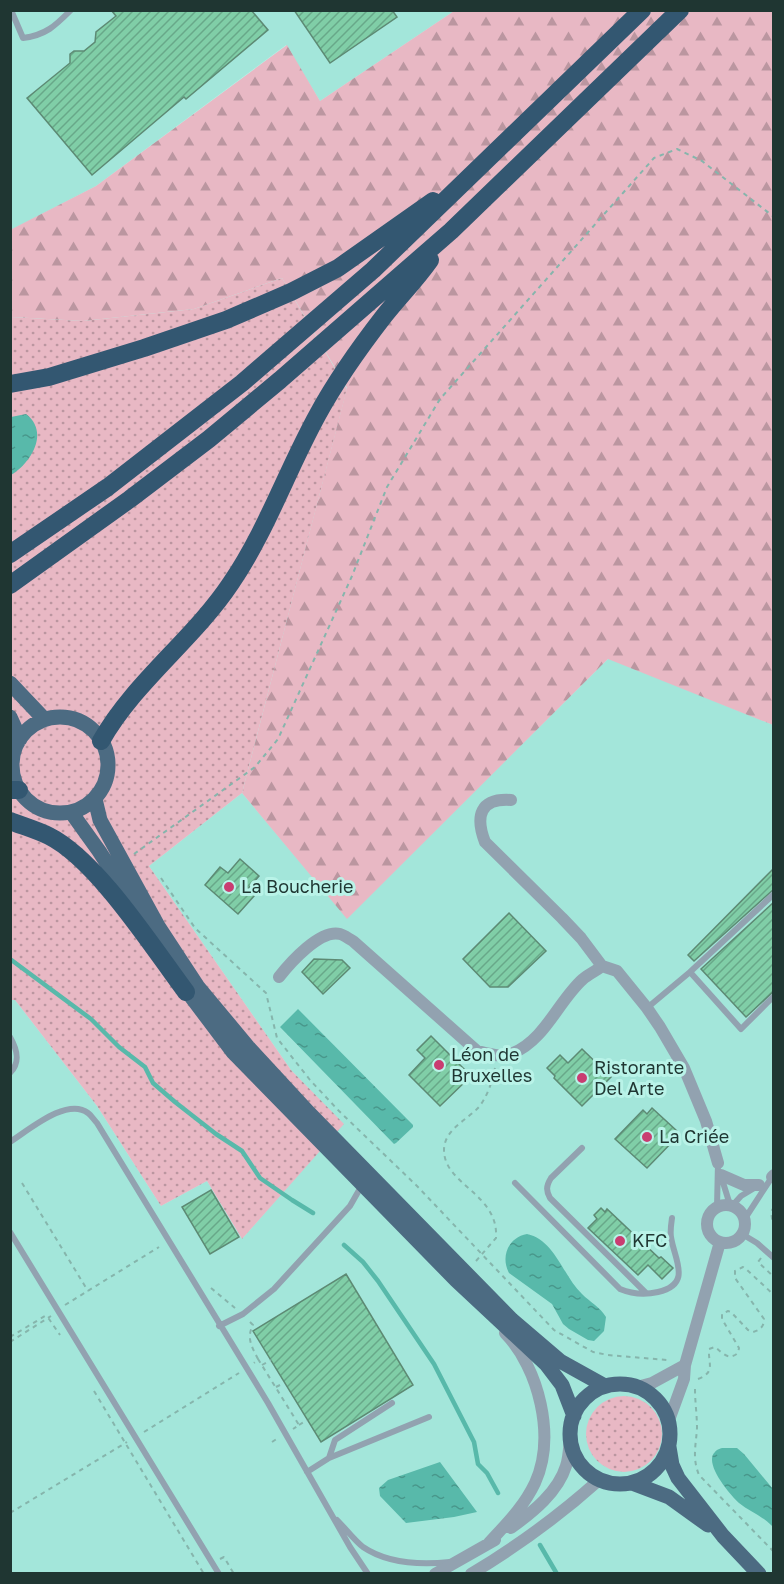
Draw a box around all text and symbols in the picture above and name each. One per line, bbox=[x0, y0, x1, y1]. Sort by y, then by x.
place label: La Boucherie bbox=[241, 875, 353, 897]
marker: La Boucherie bbox=[222, 880, 236, 894]
place label: Léon de Bruxelles bbox=[451, 1043, 532, 1086]
place label: Ristorante Del Arte bbox=[594, 1056, 684, 1099]
marker: Léon de Bruxelles bbox=[432, 1058, 446, 1072]
marker: Ristorante Del Arte bbox=[575, 1071, 589, 1085]
place label: La Criée bbox=[659, 1125, 729, 1147]
marker: La Criée bbox=[640, 1130, 654, 1144]
place label: KFC bbox=[632, 1229, 667, 1251]
marker: KFC bbox=[613, 1234, 627, 1248]

